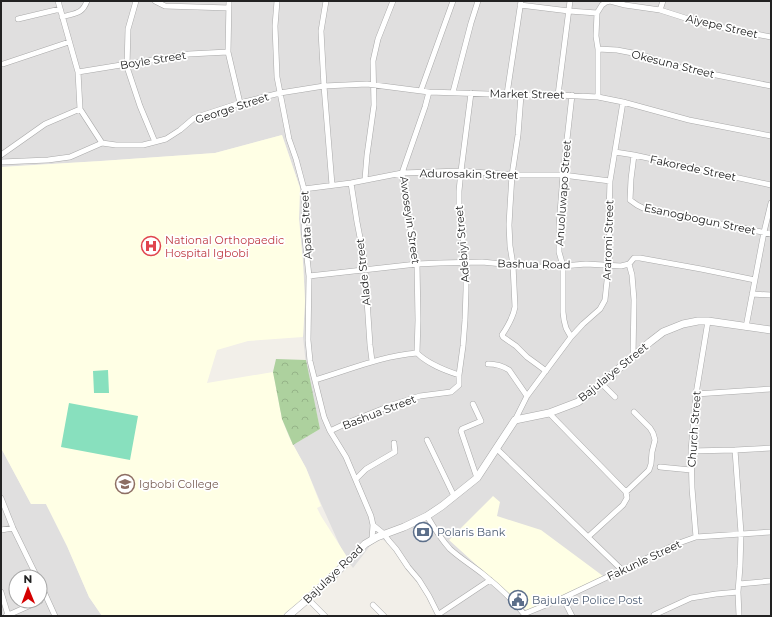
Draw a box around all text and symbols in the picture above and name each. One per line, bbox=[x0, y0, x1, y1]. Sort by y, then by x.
street label: Aiyepe Street bbox=[685, 11, 760, 41]
street label: Okesuna Street bbox=[630, 47, 716, 81]
street label: Boyle Street bbox=[119, 48, 188, 72]
street label: Market Street bbox=[489, 86, 565, 102]
street label: George Street bbox=[193, 89, 271, 126]
street label: Anuoluwapo Street bbox=[552, 139, 574, 247]
street label: Fakorede Street bbox=[649, 152, 738, 184]
street label: Adurosakin Street bbox=[419, 166, 519, 182]
street label: Awoseyin Street bbox=[397, 175, 423, 265]
street label: Apata Street bbox=[297, 190, 315, 260]
street label: Araromi Street bbox=[600, 199, 616, 280]
street label: Esanogbogun Street bbox=[643, 200, 758, 238]
street label: Adebiyi Street bbox=[452, 204, 472, 283]
place label: National Orthopaedic Hospital Igbobi bbox=[165, 233, 284, 260]
hospital icon: National Orthopaedic Hospital Igbobi bbox=[140, 235, 162, 257]
street label: Alade Street bbox=[352, 237, 373, 306]
street label: Bashua Road bbox=[497, 256, 571, 272]
street label: Bajulaiye Street bbox=[575, 339, 651, 405]
street label: Church Street bbox=[684, 390, 704, 468]
street label: Bashua Street bbox=[340, 391, 418, 432]
school or university icon: Igbobi College bbox=[114, 473, 136, 495]
place label: Igbobi College bbox=[139, 477, 219, 491]
bank icon: Polaris Bank bbox=[412, 521, 434, 543]
place label: Polaris Bank bbox=[437, 525, 506, 539]
street label: Fakunle Street bbox=[605, 536, 684, 583]
street label: Bajulaye Road bbox=[300, 542, 366, 606]
north arrow bbox=[8, 569, 48, 609]
text: N bbox=[23, 572, 32, 586]
public building icon: Bajulaye Police Post bbox=[507, 589, 529, 611]
place label: Bajulaye Police Post bbox=[532, 593, 643, 607]

